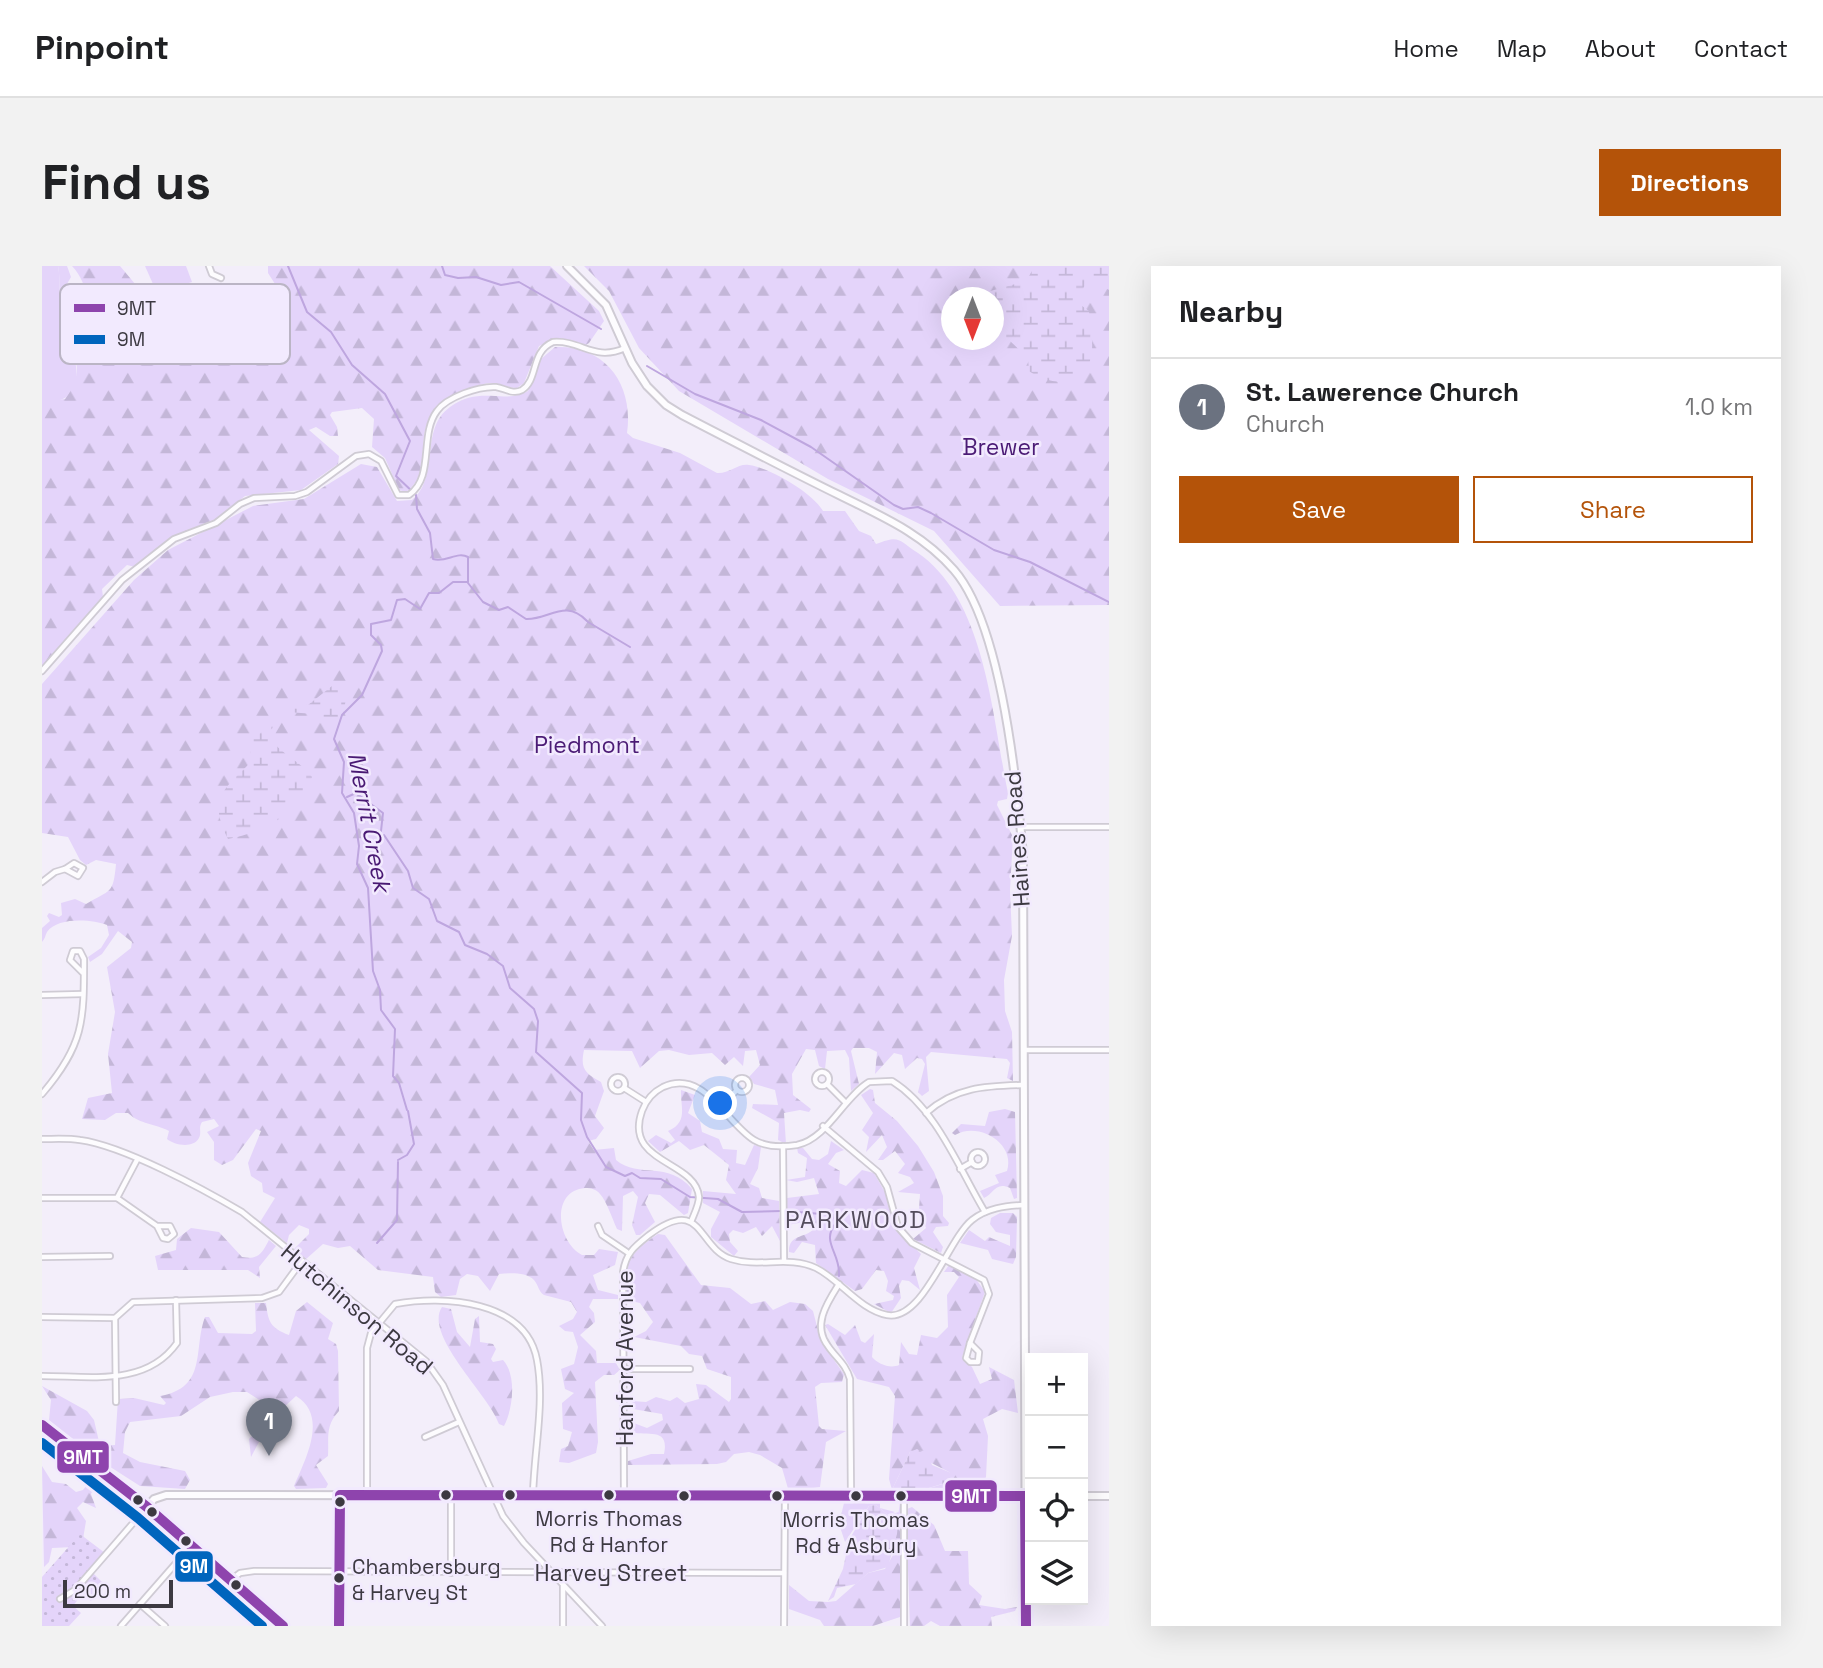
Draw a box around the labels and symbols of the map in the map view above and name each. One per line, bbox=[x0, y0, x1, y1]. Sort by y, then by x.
legend bbox=[60, 284, 290, 364]
north arrow bbox=[941, 287, 1004, 350]
text: 9MT bbox=[117, 296, 156, 321]
text: 9M bbox=[117, 327, 145, 352]
park label: Brewer bbox=[962, 432, 1040, 462]
park label: Piedmont bbox=[534, 730, 640, 760]
water label: Merrit Creek bbox=[341, 749, 399, 897]
street label: Haines Road bbox=[997, 770, 1037, 908]
your location bbox=[703, 1086, 737, 1120]
district label: PARKWOOD bbox=[785, 1204, 927, 1235]
street label: Hutchinson Road bbox=[275, 1237, 439, 1381]
street label: Hanford Avenue bbox=[610, 1270, 640, 1446]
pin: 1 bbox=[246, 1398, 292, 1456]
line badge: 9MT bbox=[56, 1440, 110, 1474]
text: 9MT bbox=[63, 1445, 103, 1470]
line badge: 9MT bbox=[944, 1479, 998, 1513]
text: 9MT bbox=[951, 1484, 991, 1509]
unlabelled marker bbox=[439, 1488, 453, 1502]
unlabelled marker bbox=[503, 1488, 517, 1502]
marker: Morris Thomas Rd & Hanfor bbox=[602, 1488, 616, 1502]
unlabelled marker bbox=[677, 1489, 691, 1503]
unlabelled marker bbox=[770, 1489, 784, 1503]
marker: Morris Thomas Rd & Asbury bbox=[849, 1489, 863, 1503]
unlabelled marker bbox=[894, 1489, 908, 1503]
unlabelled marker bbox=[131, 1493, 145, 1507]
unlabelled marker bbox=[333, 1495, 347, 1509]
unlabelled marker bbox=[145, 1505, 159, 1519]
place label: Morris Thomas Rd & Hanfor bbox=[535, 1505, 683, 1558]
place label: Morris Thomas Rd & Asbury bbox=[782, 1506, 930, 1559]
unlabelled marker bbox=[179, 1534, 193, 1548]
line badge: 9M bbox=[174, 1550, 214, 1583]
place label: Chambersburg & Harvey St bbox=[352, 1553, 501, 1606]
text: 9M bbox=[180, 1554, 208, 1579]
street label: Harvey Street bbox=[535, 1558, 687, 1588]
marker: Chambersburg & Harvey St bbox=[332, 1571, 346, 1585]
scale bar bbox=[63, 1577, 173, 1609]
unlabelled marker bbox=[229, 1578, 243, 1592]

